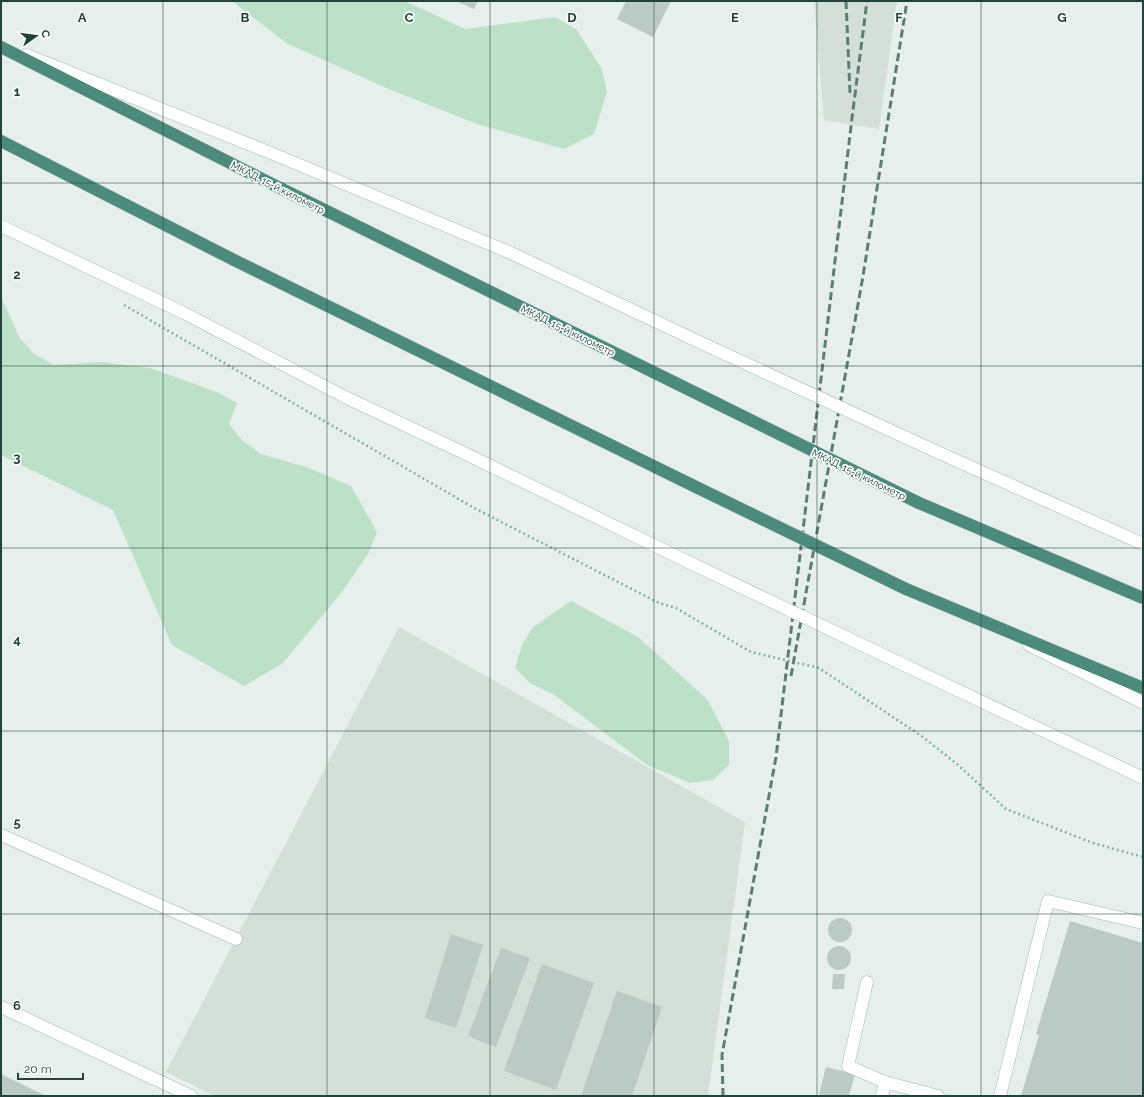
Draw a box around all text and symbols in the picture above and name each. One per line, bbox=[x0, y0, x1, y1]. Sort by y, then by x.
text: A bbox=[78, 10, 87, 25]
text: B bbox=[241, 10, 250, 25]
text: C bbox=[405, 10, 414, 25]
text: D bbox=[567, 10, 577, 25]
text: E bbox=[731, 10, 739, 25]
text: F bbox=[895, 10, 903, 25]
text: G bbox=[1057, 10, 1067, 25]
north arrow bbox=[16, 16, 56, 56]
text: С bbox=[38, 28, 53, 39]
text: 1 bbox=[14, 84, 21, 99]
street label: МКАД, 15-й километр bbox=[229, 159, 326, 216]
text: 2 bbox=[13, 267, 21, 282]
street label: МКАД, 15-й километр bbox=[519, 303, 617, 358]
street label: МКАД, 15-й километр bbox=[810, 447, 908, 502]
text: 3 bbox=[13, 450, 21, 465]
text: 4 bbox=[13, 632, 21, 647]
text: 5 bbox=[13, 815, 21, 830]
text: 6 bbox=[13, 998, 21, 1013]
scale bar bbox=[18, 1055, 83, 1081]
text: 20 m bbox=[24, 1062, 52, 1076]

